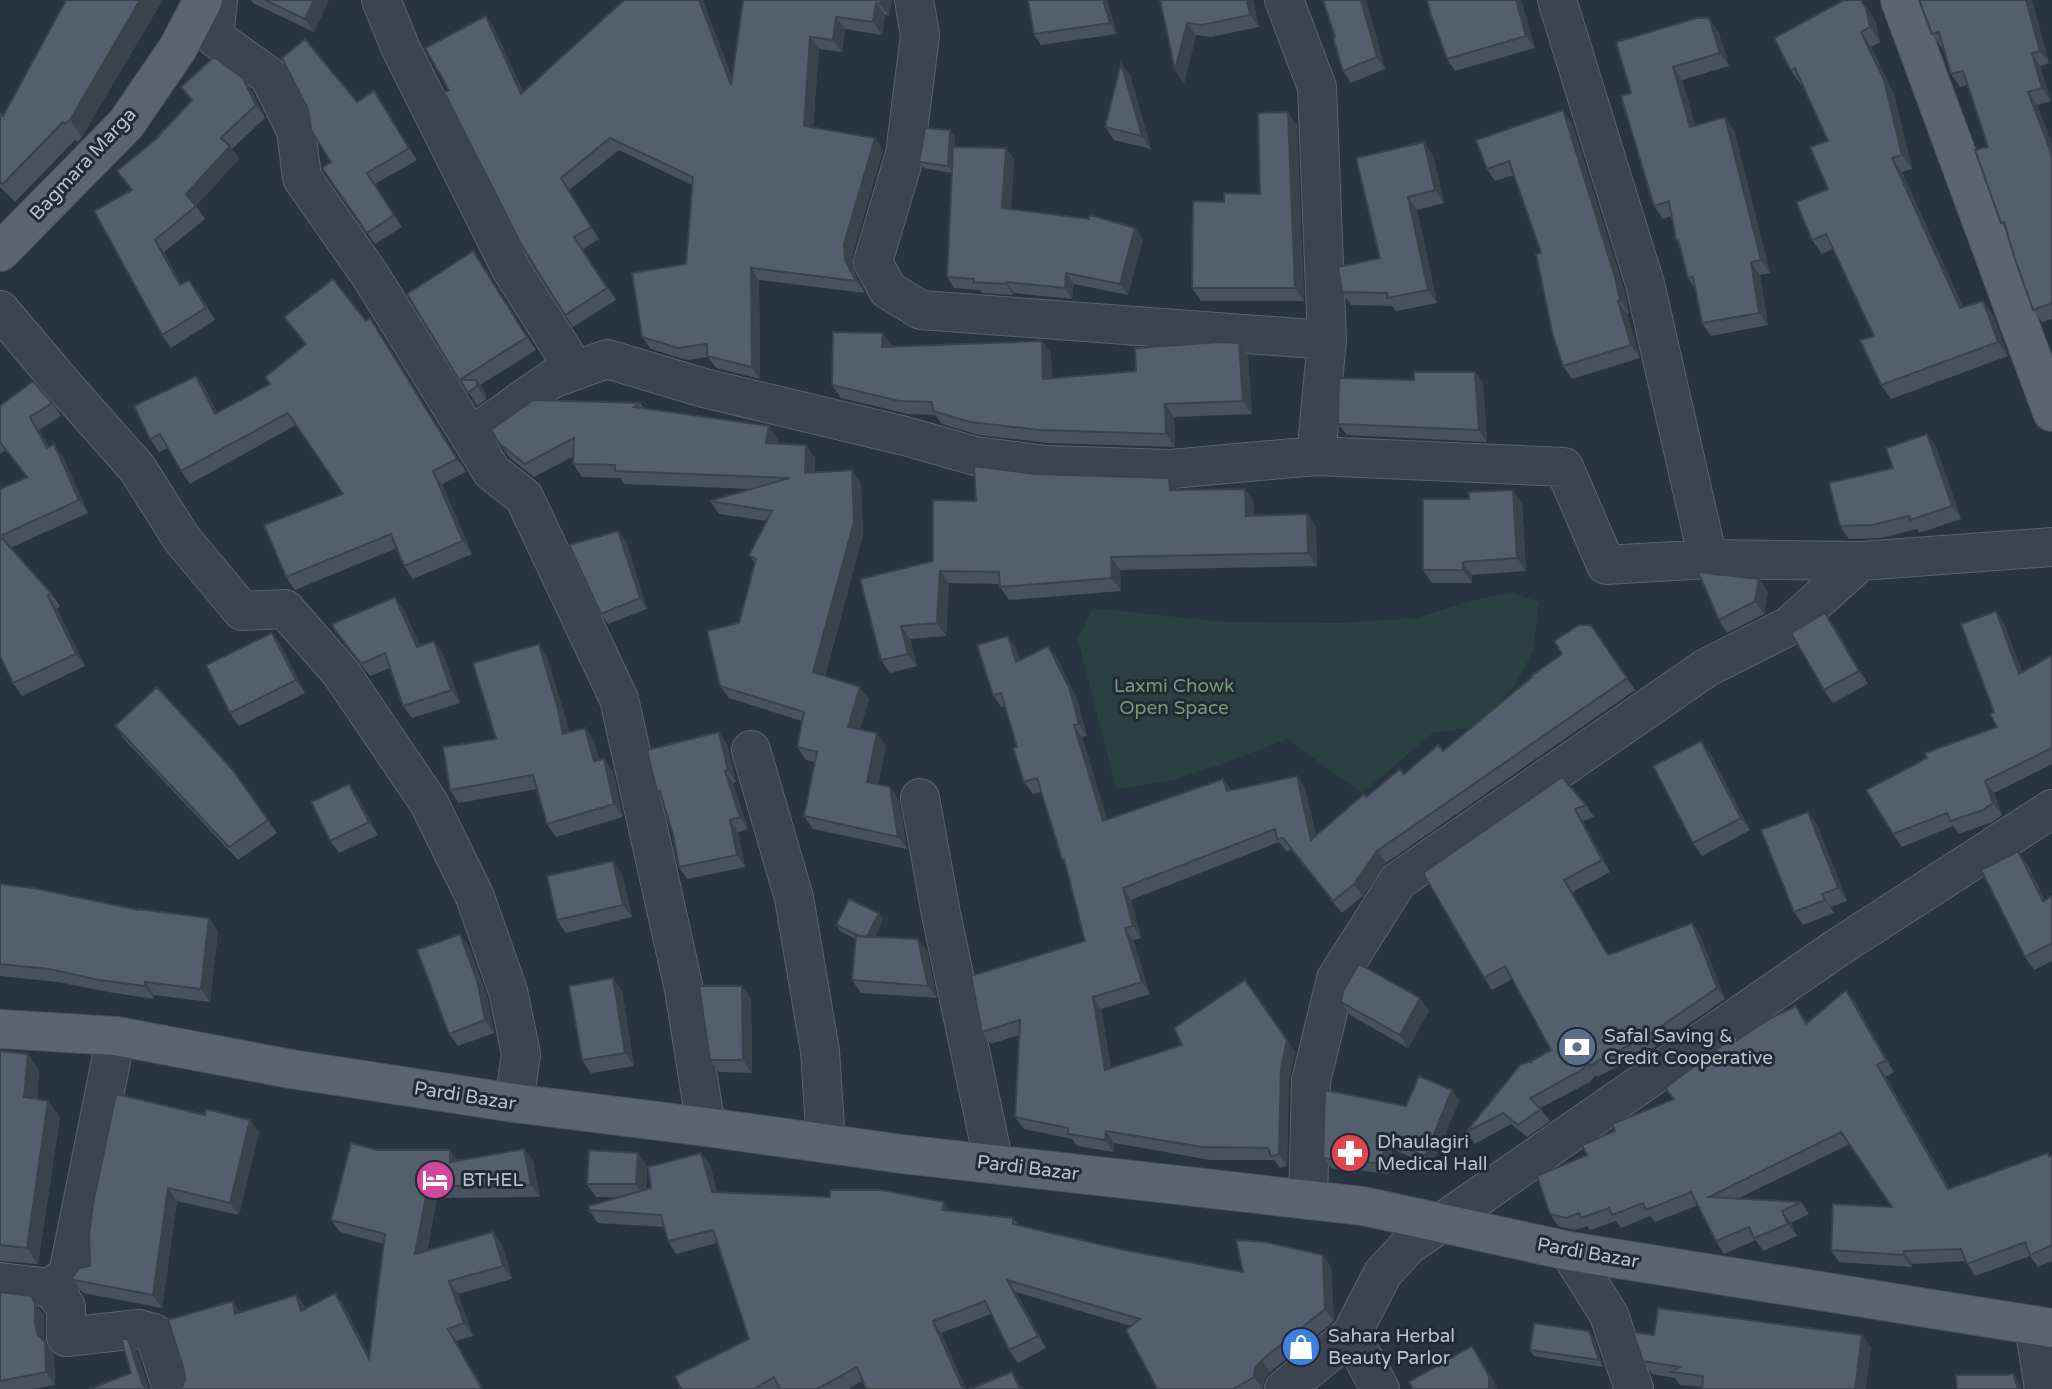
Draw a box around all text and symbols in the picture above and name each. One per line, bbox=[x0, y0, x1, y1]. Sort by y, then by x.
street label: Bagmara Marga bbox=[25, 103, 141, 225]
park label: Laxmi Chowk Open Space bbox=[1114, 675, 1234, 719]
place label: Safal Saving & Credit Cooperative bbox=[1604, 1025, 1773, 1069]
bank icon: Safal Saving & Credit Cooperative bbox=[1556, 1026, 1598, 1068]
street label: Pardi Bazar bbox=[412, 1077, 518, 1115]
place label: Dhaulagiri Medical Hall bbox=[1377, 1131, 1488, 1175]
pharmacy icon: Dhaulagiri Medical Hall bbox=[1329, 1132, 1371, 1174]
street label: Pardi Bazar bbox=[976, 1151, 1081, 1185]
hotel icon: BTHEL bbox=[414, 1159, 456, 1201]
place label: BTHEL bbox=[462, 1169, 523, 1191]
street label: Pardi Bazar bbox=[1535, 1233, 1641, 1273]
place label: Sahara Herbal Beauty Parlor bbox=[1328, 1325, 1455, 1369]
shop icon: Sahara Herbal Beauty Parlor bbox=[1280, 1326, 1322, 1368]

